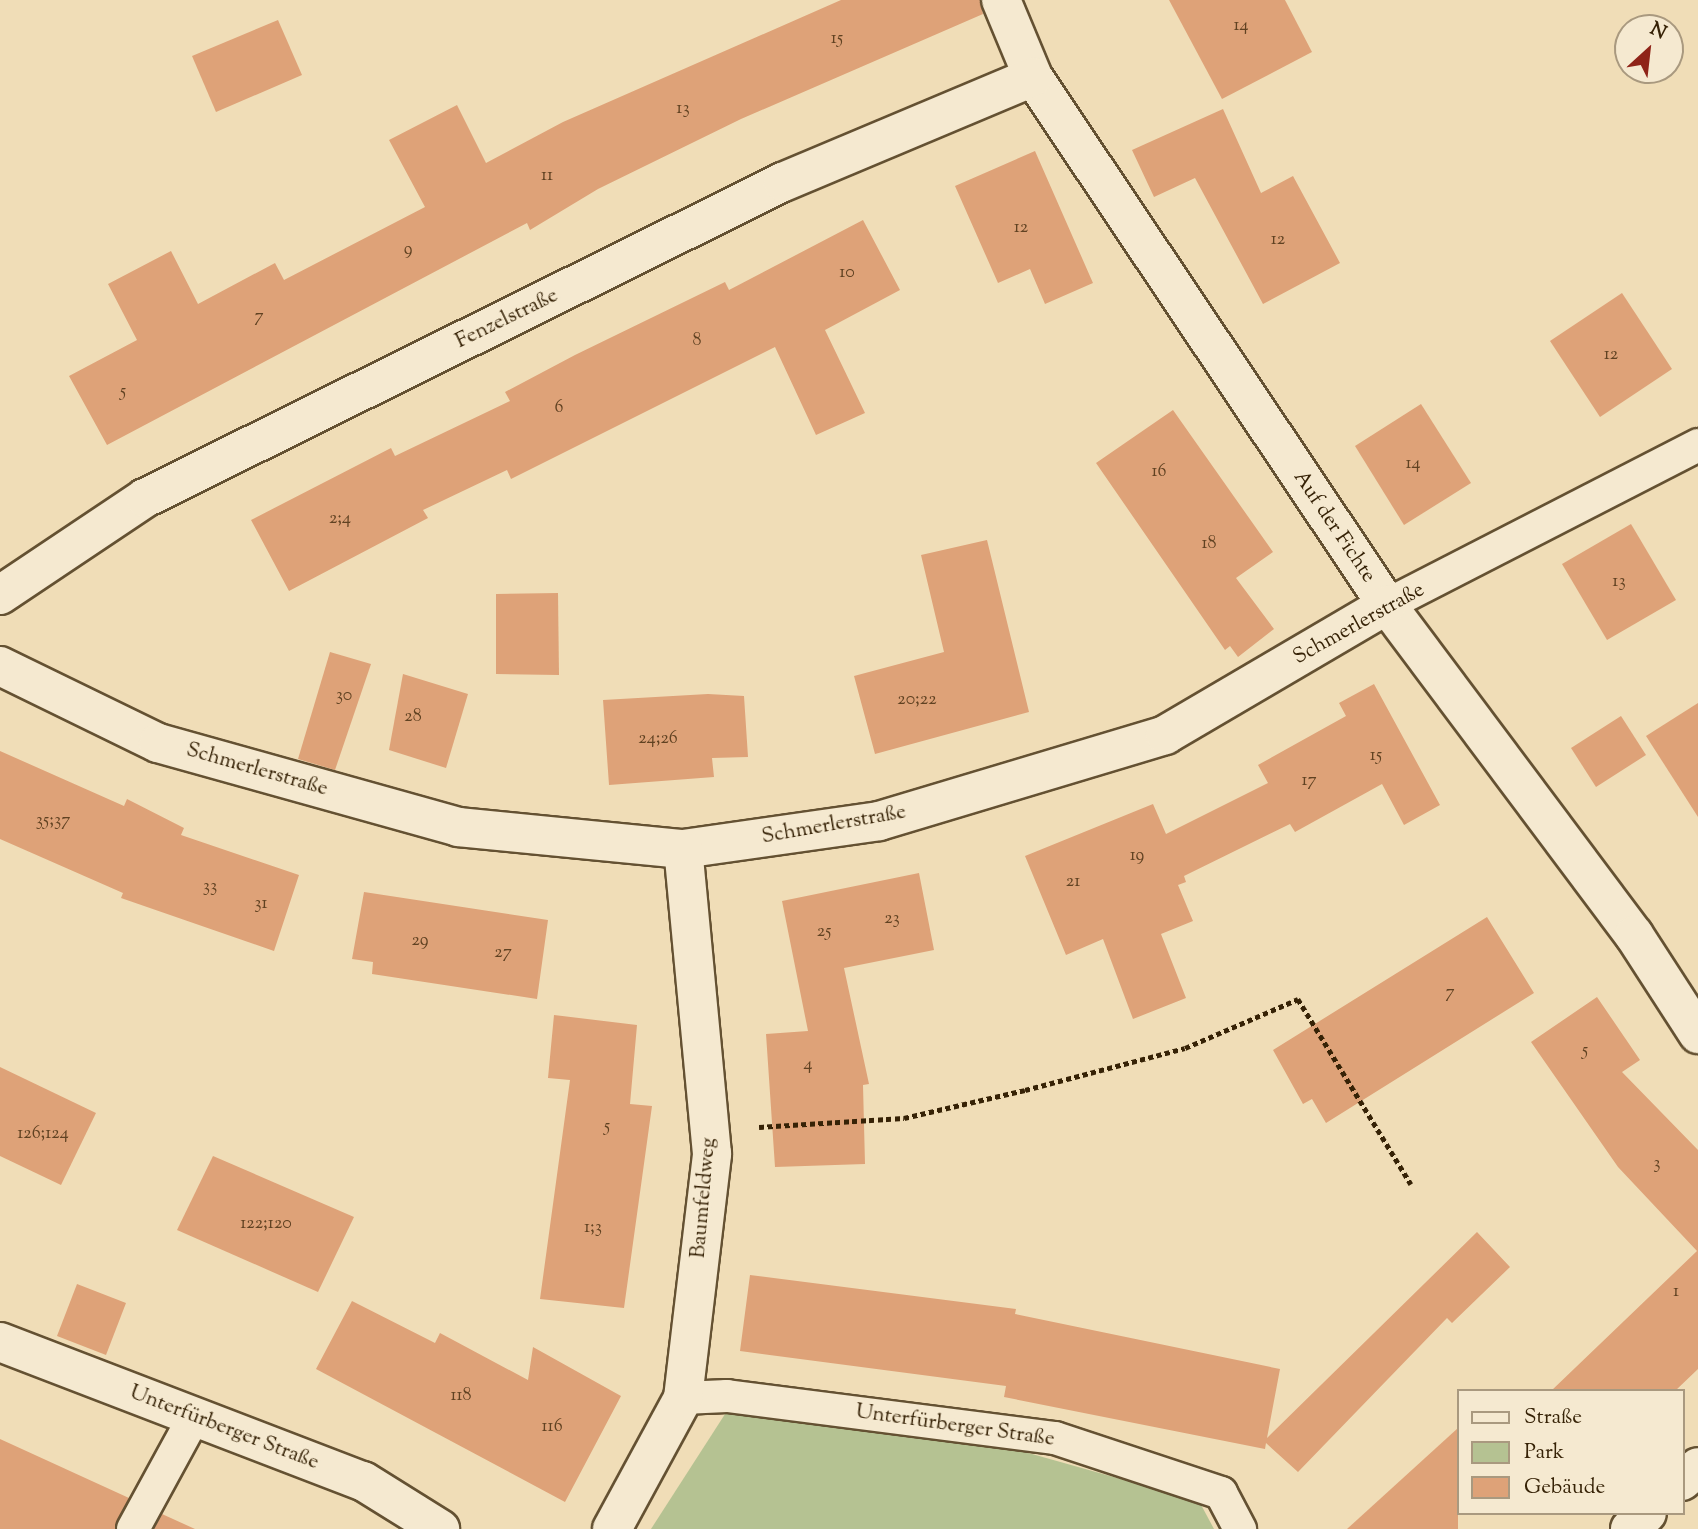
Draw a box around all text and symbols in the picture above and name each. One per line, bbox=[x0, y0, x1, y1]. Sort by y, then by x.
north arrow bbox=[1614, 14, 1684, 84]
house number: 14 bbox=[1233, 15, 1249, 37]
text: N bbox=[1645, 16, 1671, 47]
house number: 15 bbox=[831, 28, 843, 50]
house number: 13 bbox=[676, 98, 690, 120]
house number: 11 bbox=[541, 165, 553, 187]
house number: 12 bbox=[1014, 217, 1028, 239]
house number: 12 bbox=[1271, 229, 1285, 251]
house number: 9 bbox=[404, 239, 412, 261]
house number: 10 bbox=[839, 262, 855, 284]
street label: Fenzelstraße bbox=[452, 283, 562, 355]
house number: 7 bbox=[254, 306, 264, 328]
house number: 8 bbox=[693, 330, 701, 352]
house number: 12 bbox=[1604, 344, 1618, 366]
house number: 5 bbox=[120, 381, 126, 403]
house number: 6 bbox=[555, 397, 563, 419]
house number: 14 bbox=[1405, 453, 1421, 475]
house number: 16 bbox=[1151, 461, 1167, 483]
street label: Auf der Fichte bbox=[1287, 466, 1381, 588]
house number: 2;4 bbox=[329, 508, 351, 530]
house number: 18 bbox=[1201, 533, 1217, 555]
house number: 13 bbox=[1612, 571, 1626, 593]
street label: Schmerlerstraße bbox=[1289, 578, 1429, 670]
house number: 30 bbox=[336, 685, 352, 707]
house number: 20;22 bbox=[897, 689, 937, 711]
house number: 28 bbox=[404, 706, 422, 728]
house number: 24;26 bbox=[638, 728, 678, 750]
street label: Schmerlerstraße bbox=[183, 738, 331, 802]
house number: 15 bbox=[1370, 745, 1382, 767]
house number: 17 bbox=[1301, 770, 1317, 792]
street label: Schmerlerstraße bbox=[760, 800, 908, 850]
house number: 35;37 bbox=[36, 810, 70, 832]
house number: 19 bbox=[1130, 845, 1144, 867]
house number: 21 bbox=[1066, 871, 1080, 893]
house number: 33 bbox=[203, 876, 217, 898]
house number: 31 bbox=[254, 893, 268, 915]
house number: 23 bbox=[884, 908, 900, 930]
house number: 25 bbox=[817, 921, 831, 943]
house number: 29 bbox=[411, 930, 429, 952]
house number: 27 bbox=[494, 942, 512, 964]
house number: 7 bbox=[1445, 982, 1455, 1004]
house number: 5 bbox=[1582, 1040, 1588, 1062]
house number: 4 bbox=[803, 1054, 813, 1076]
house number: 5 bbox=[604, 1116, 610, 1138]
house number: 126;124 bbox=[17, 1123, 69, 1145]
street label: Baumfeldweg bbox=[686, 1137, 722, 1259]
house number: 3 bbox=[1653, 1153, 1661, 1175]
house number: 122;120 bbox=[240, 1213, 292, 1235]
house number: 1;3 bbox=[584, 1217, 602, 1239]
house number: 1 bbox=[1673, 1281, 1679, 1303]
street label: Unterfürberger Straße bbox=[126, 1380, 322, 1476]
house number: 118 bbox=[450, 1385, 472, 1407]
legend bbox=[1456, 1389, 1684, 1515]
street label: Unterfürberger Straße bbox=[854, 1400, 1056, 1452]
text: Straße bbox=[1524, 1403, 1582, 1433]
house number: 116 bbox=[541, 1416, 563, 1438]
text: Park bbox=[1524, 1438, 1564, 1468]
text: Gebäude bbox=[1524, 1473, 1605, 1503]

